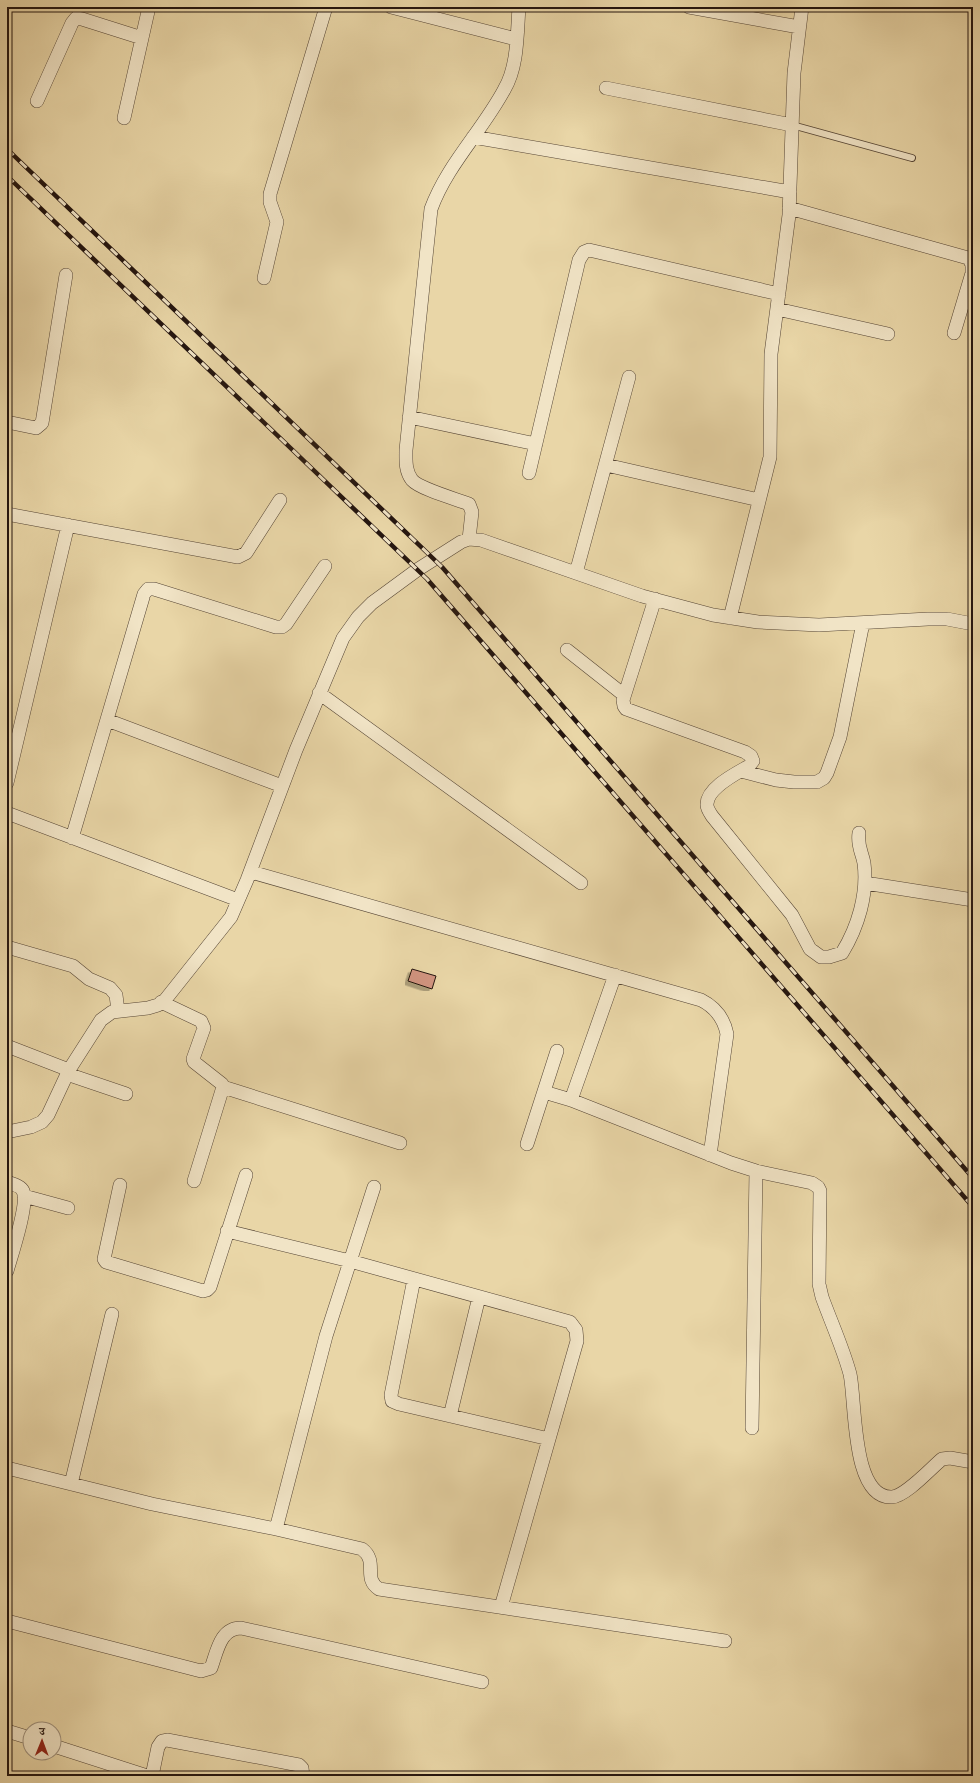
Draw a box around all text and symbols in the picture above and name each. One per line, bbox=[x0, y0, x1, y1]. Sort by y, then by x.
north arrow bbox=[22, 1721, 62, 1761]
text: उ bbox=[38, 1724, 46, 1740]

